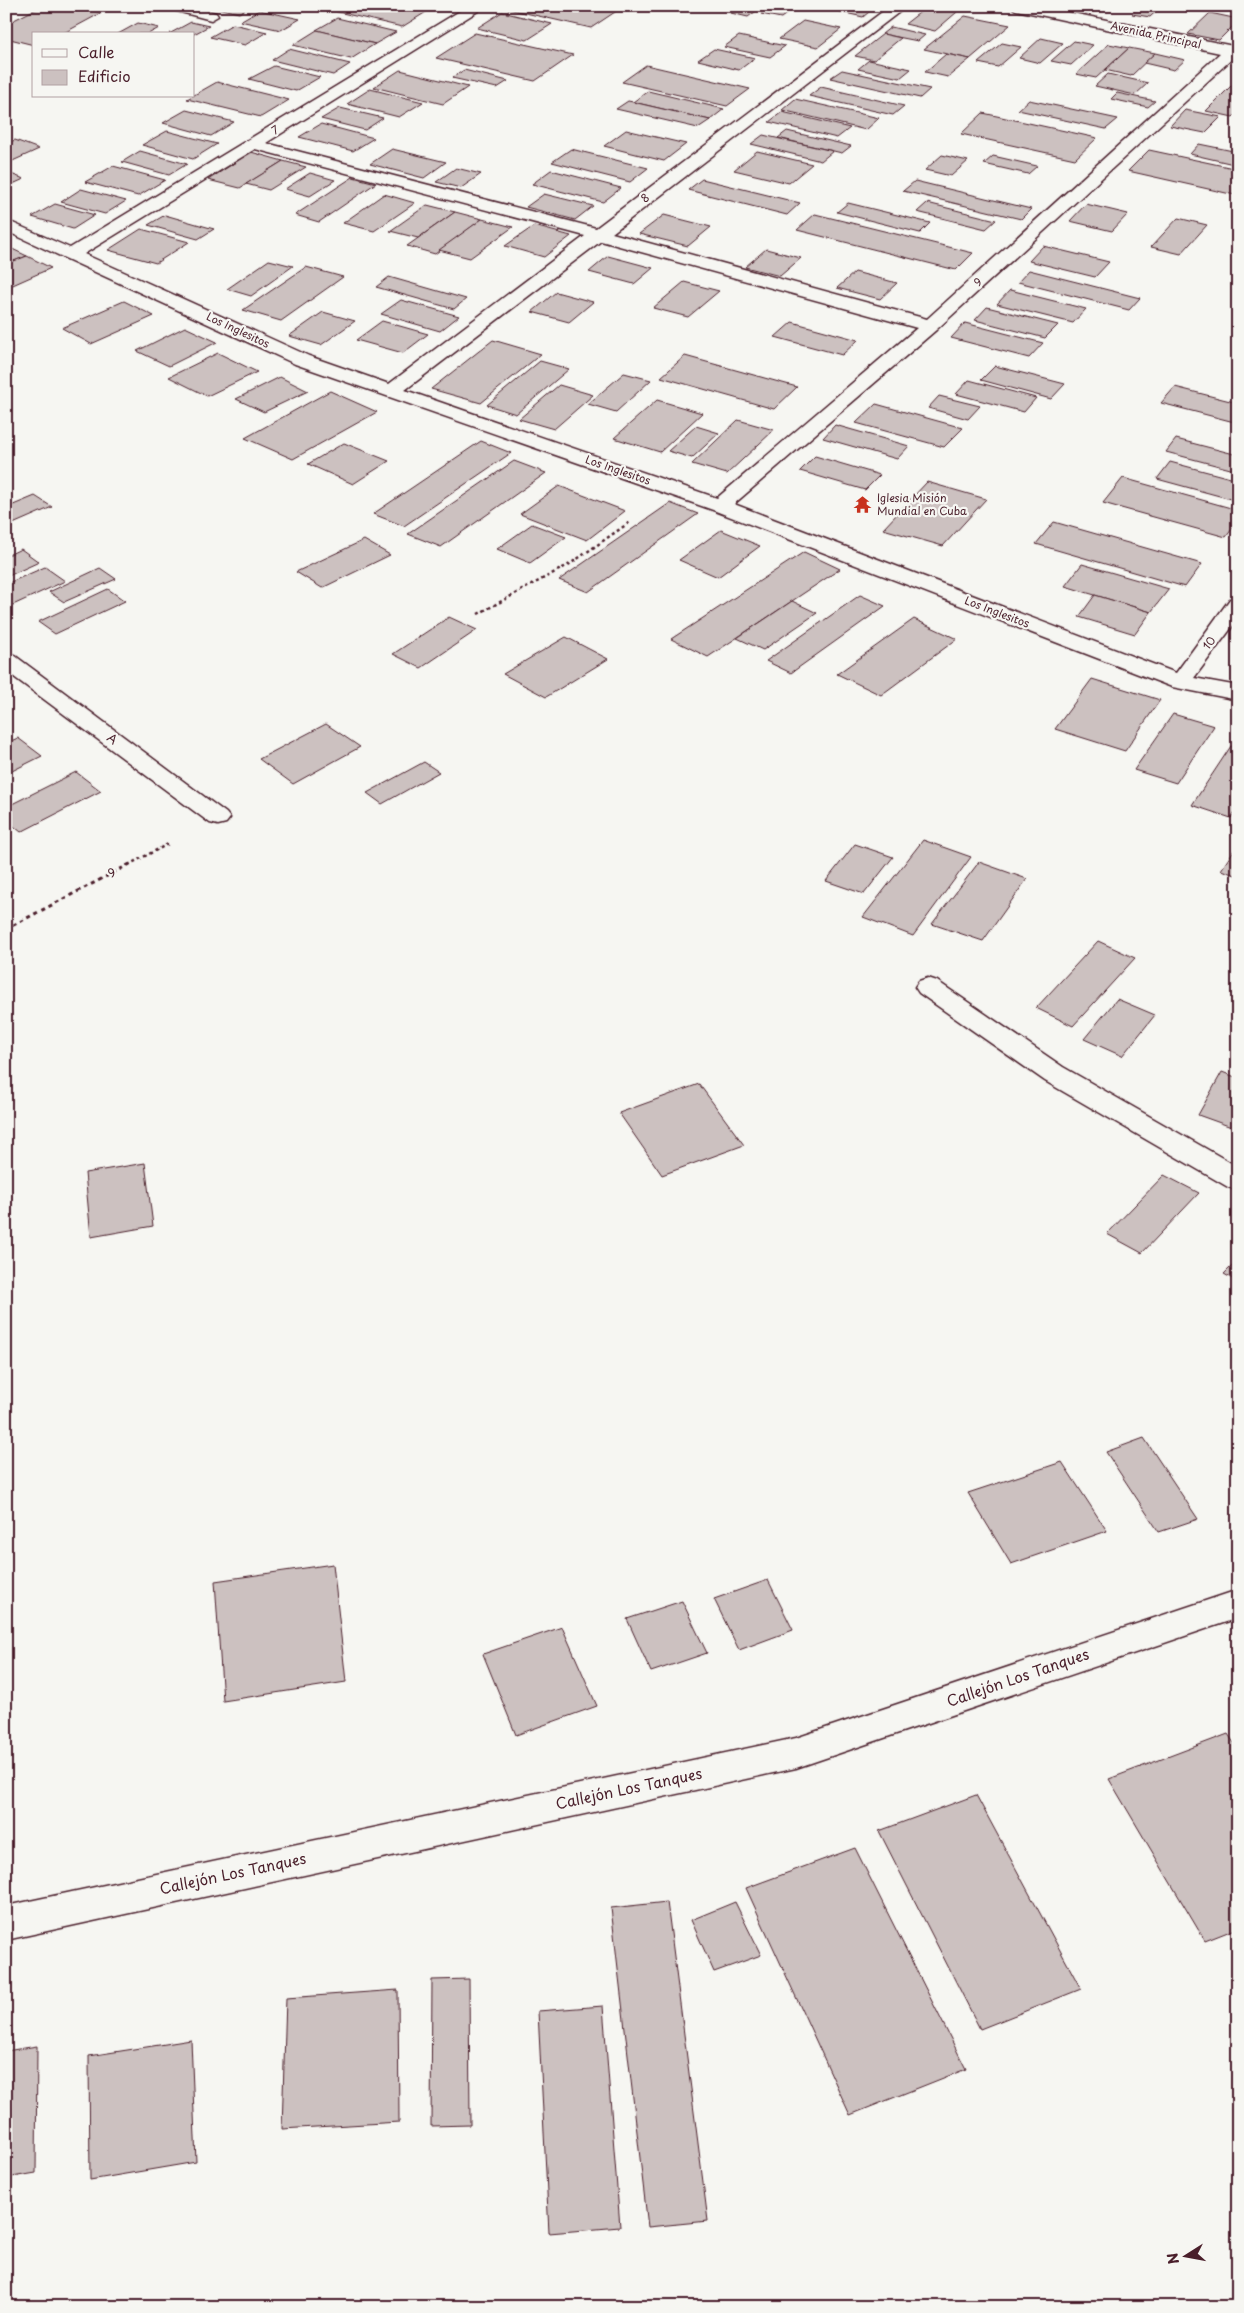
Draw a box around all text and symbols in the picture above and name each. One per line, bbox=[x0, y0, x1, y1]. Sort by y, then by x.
street label: Avenida Principal bbox=[1109, 17, 1203, 52]
legend bbox=[32, 32, 195, 98]
text: Calle bbox=[78, 40, 115, 63]
text: Edificio bbox=[78, 64, 131, 87]
street label: 7 bbox=[268, 121, 282, 138]
street label: 8 bbox=[637, 189, 653, 206]
street label: 9 bbox=[970, 273, 986, 290]
street label: Los Inglesitos bbox=[204, 307, 273, 352]
street label: Los Inglesitos bbox=[583, 450, 653, 489]
place label: Iglesia Misión Mundial en Cuba bbox=[877, 489, 967, 519]
temple icon: Iglesia Misión Mundial en Cuba bbox=[853, 494, 873, 514]
street label: Los Inglesitos bbox=[962, 591, 1032, 632]
street label: 10 bbox=[1198, 632, 1219, 653]
street label: A bbox=[104, 728, 122, 748]
street label: 9 bbox=[104, 863, 119, 882]
street label: Callejón Los Tanques bbox=[943, 1641, 1092, 1712]
street label: Callejón Los Tanques bbox=[553, 1761, 704, 1814]
street label: Callejón Los Tanques bbox=[157, 1846, 308, 1899]
north arrow bbox=[1162, 2230, 1212, 2280]
text: N bbox=[1161, 2251, 1184, 2266]

